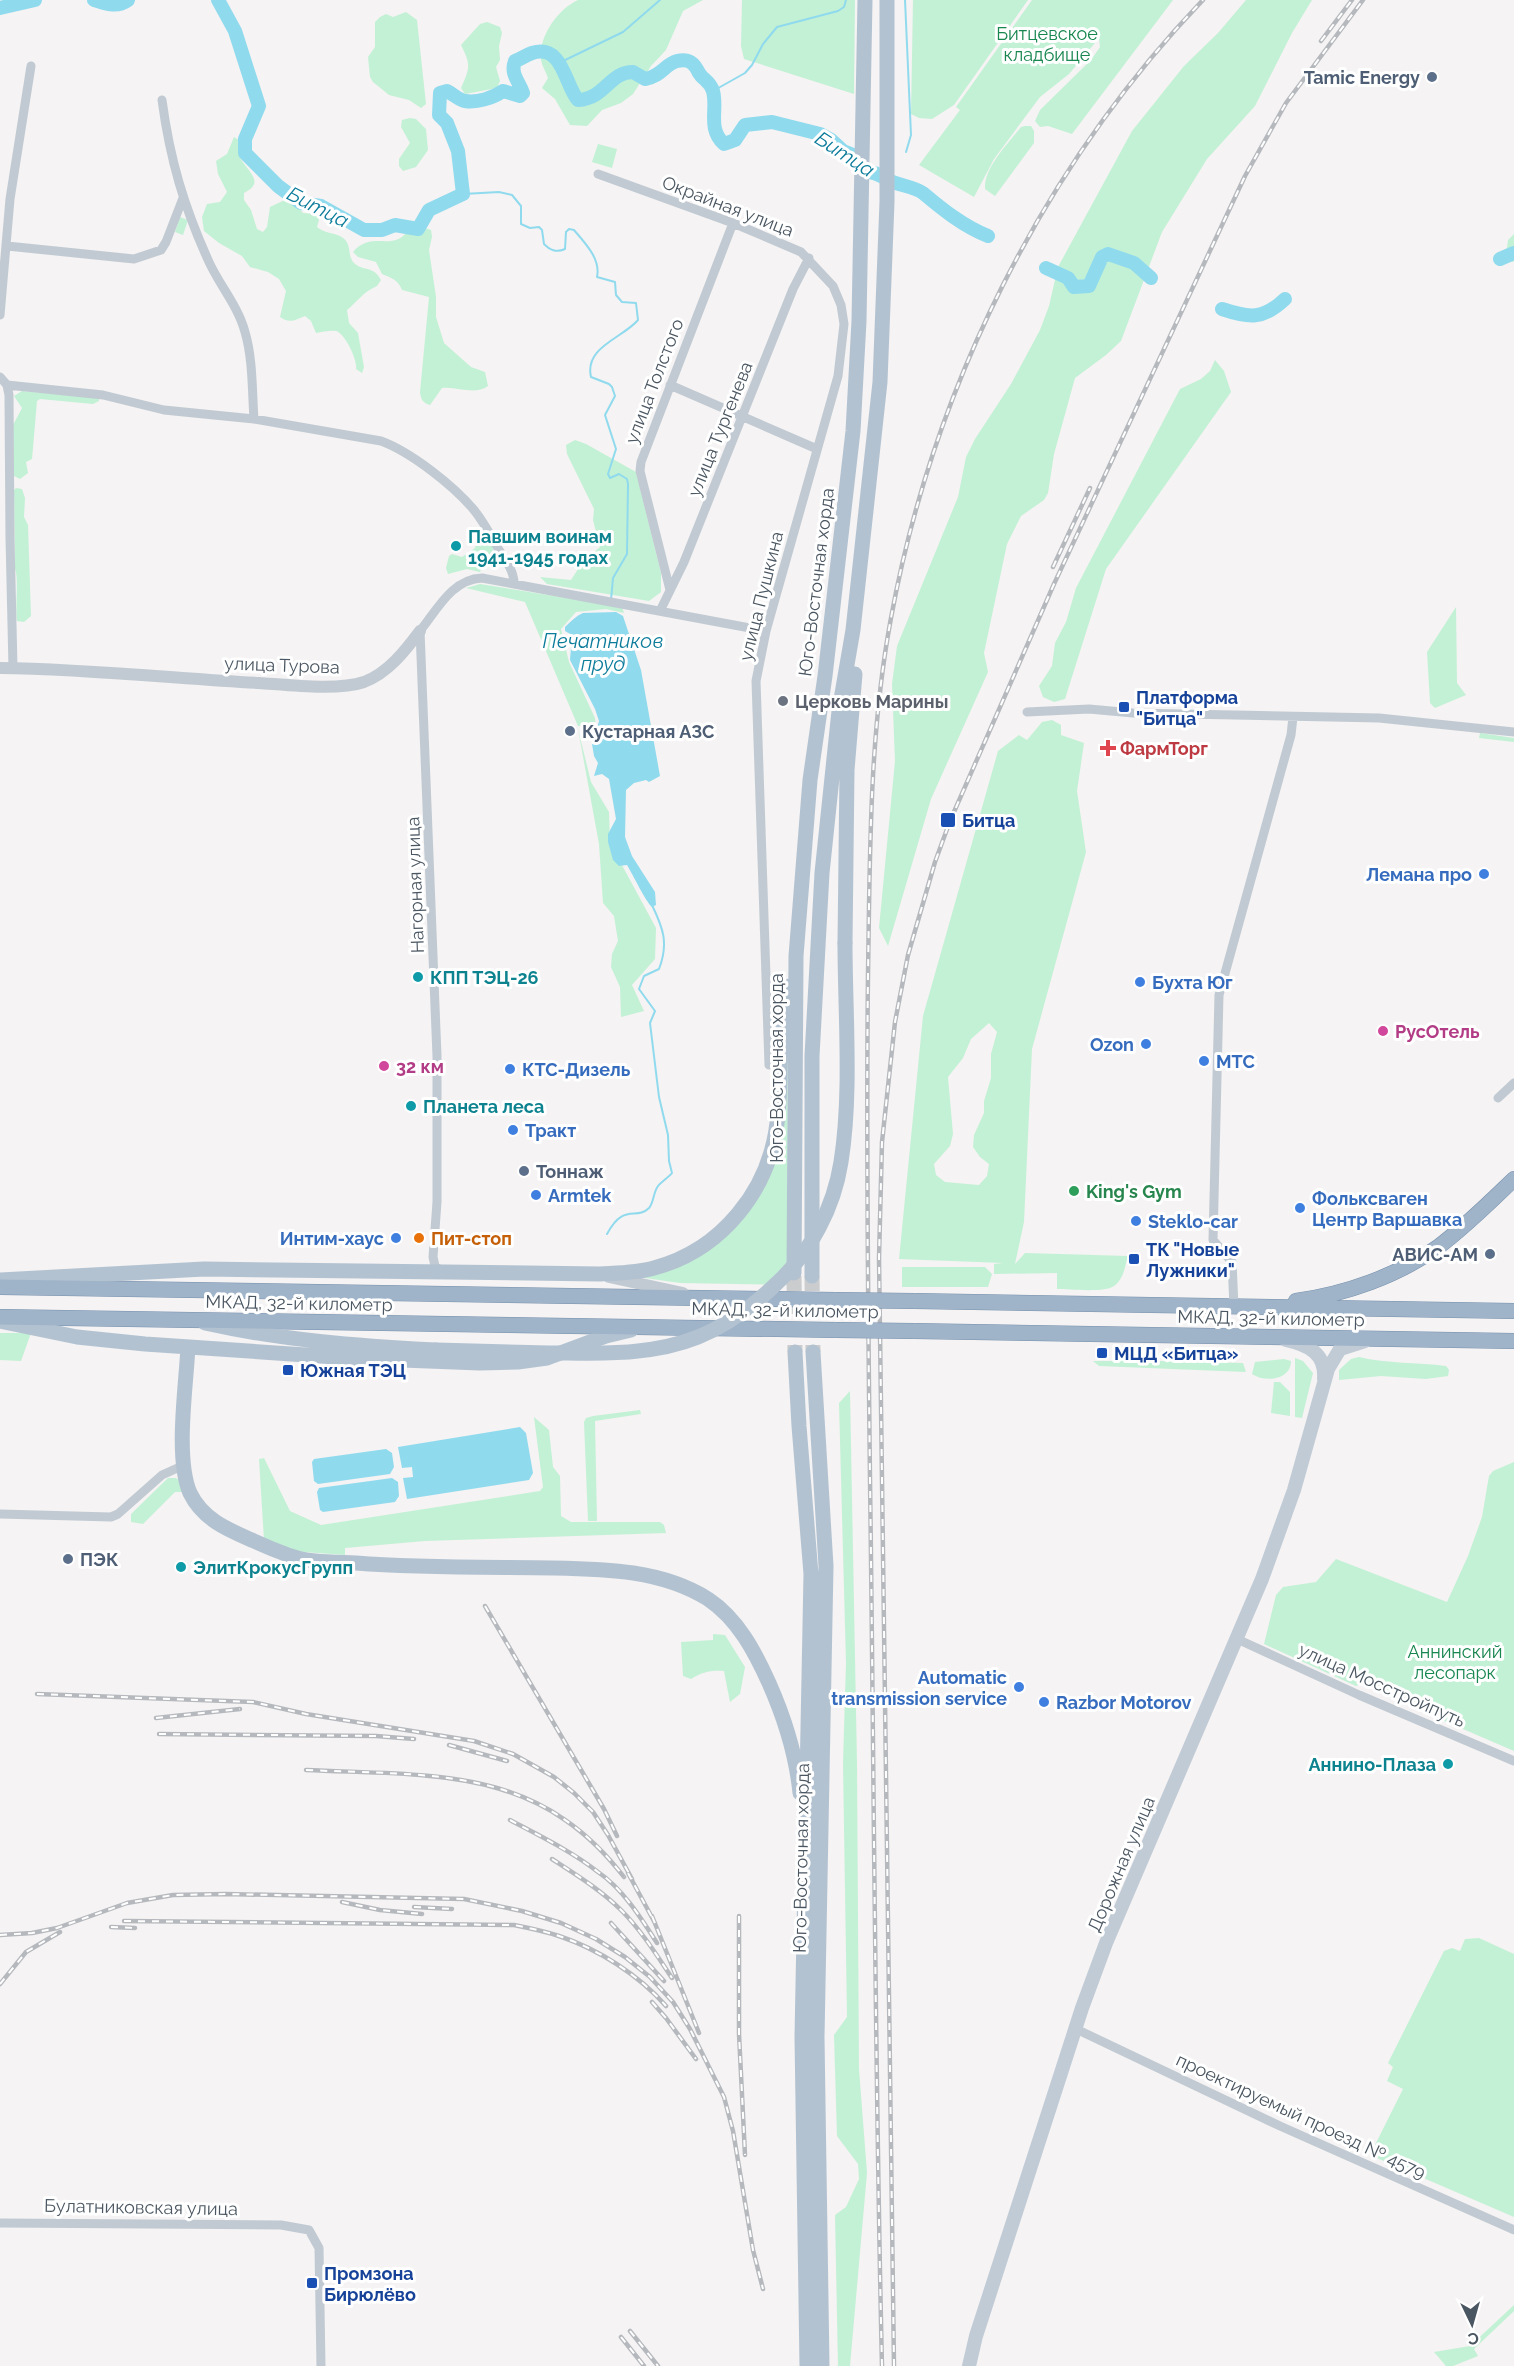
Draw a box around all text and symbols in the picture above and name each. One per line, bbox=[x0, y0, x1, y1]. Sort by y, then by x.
park label: Битцевское кладбище bbox=[996, 23, 1098, 65]
place label: Tamic Energy bbox=[1304, 67, 1420, 88]
marker: Tamic Energy bbox=[1425, 70, 1439, 84]
water label: Битца bbox=[811, 126, 879, 182]
street label: Окрайная улица bbox=[659, 171, 797, 241]
water label: Битца bbox=[283, 181, 353, 233]
street label: улица Толстого bbox=[621, 315, 688, 446]
street label: улица Тургенева bbox=[683, 358, 757, 500]
street label: Юго-Восточная хорда bbox=[794, 487, 838, 677]
place label: Павшим воинам 1941-1945 годах bbox=[468, 526, 612, 568]
street label: улица Пушкина bbox=[735, 529, 787, 663]
marker: Павшим воинам 1941-1945 годах bbox=[449, 539, 463, 553]
water label: Печатников пруд bbox=[542, 629, 664, 676]
street label: улица Турова bbox=[224, 652, 340, 678]
place label: Платформа "Битца" bbox=[1136, 687, 1238, 729]
place label: Церковь Марины bbox=[795, 691, 948, 712]
marker: Церковь Марины bbox=[776, 694, 790, 708]
marker: Платформа "Битца" bbox=[1117, 700, 1131, 714]
place label: Кустарная АЗС bbox=[582, 721, 714, 742]
marker: Кустарная АЗС bbox=[563, 724, 577, 738]
place label: ФармТорг bbox=[1120, 738, 1208, 759]
marker: ФармТорг bbox=[1101, 741, 1115, 755]
place label: Битца bbox=[962, 810, 1015, 831]
marker: Битца bbox=[939, 811, 957, 829]
street label: Нагорная улица bbox=[402, 816, 428, 954]
place label: Лемана про bbox=[1366, 864, 1472, 885]
marker: Лемана про bbox=[1477, 867, 1491, 881]
place label: КПП ТЭЦ-26 bbox=[430, 967, 539, 988]
marker: КПП ТЭЦ-26 bbox=[411, 970, 425, 984]
place label: Бухта Юг bbox=[1152, 972, 1233, 993]
street label: Юго-Восточная хорда bbox=[766, 973, 787, 1163]
marker: Бухта Юг bbox=[1133, 975, 1147, 989]
place label: РусОтель bbox=[1395, 1021, 1480, 1042]
marker: РусОтель bbox=[1376, 1024, 1390, 1038]
place label: Ozon bbox=[1090, 1034, 1134, 1055]
marker: Ozon bbox=[1139, 1037, 1153, 1051]
place label: МТС bbox=[1216, 1051, 1255, 1072]
marker: МТС bbox=[1197, 1054, 1211, 1068]
place label: 32 км bbox=[396, 1056, 444, 1077]
marker: 32 км bbox=[377, 1059, 391, 1073]
place label: КТС-Дизель bbox=[522, 1059, 631, 1080]
marker: КТС-Дизель bbox=[503, 1062, 517, 1076]
place label: Планета леса bbox=[423, 1096, 544, 1117]
marker: Планета леса bbox=[404, 1099, 418, 1113]
place label: Тракт bbox=[525, 1120, 576, 1141]
marker: Тракт bbox=[506, 1123, 520, 1137]
place label: Тоннаж bbox=[536, 1161, 604, 1182]
marker: Тоннаж bbox=[517, 1164, 531, 1178]
place label: King's Gym bbox=[1086, 1181, 1182, 1202]
marker: King's Gym bbox=[1067, 1184, 1081, 1198]
place label: Armtek bbox=[548, 1185, 612, 1206]
marker: Armtek bbox=[529, 1188, 543, 1202]
place label: Фольксваген Центр Варшавка bbox=[1312, 1188, 1462, 1230]
marker: Фольксваген Центр Варшавка bbox=[1293, 1201, 1307, 1215]
place label: Steklo-car bbox=[1148, 1211, 1238, 1232]
marker: Steklo-car bbox=[1129, 1214, 1143, 1228]
place label: Интим-хаус bbox=[280, 1228, 384, 1249]
place label: Пит-стоп bbox=[431, 1228, 512, 1249]
marker: Интим-хаус bbox=[389, 1231, 403, 1245]
marker: Пит-стоп bbox=[412, 1231, 426, 1245]
place label: ТК "Новые Лужники" bbox=[1146, 1239, 1239, 1281]
place label: АВИС-АМ bbox=[1392, 1244, 1478, 1265]
marker: АВИС-АМ bbox=[1483, 1247, 1497, 1261]
marker: ТК "Новые Лужники" bbox=[1127, 1252, 1141, 1266]
street label: МКАД, 32-й километр bbox=[205, 1291, 393, 1315]
street label: МКАД, 32-й километр bbox=[691, 1298, 879, 1322]
street label: МКАД, 32-й километр bbox=[1177, 1306, 1365, 1330]
place label: МЦД «Битца» bbox=[1114, 1343, 1239, 1364]
marker: МЦД «Битца» bbox=[1095, 1346, 1109, 1360]
place label: Южная ТЭЦ bbox=[300, 1360, 407, 1381]
marker: Южная ТЭЦ bbox=[281, 1363, 295, 1377]
place label: ПЭК bbox=[80, 1549, 119, 1570]
marker: ПЭК bbox=[61, 1552, 75, 1566]
place label: ЭлитКрокусГрупп bbox=[193, 1557, 353, 1578]
marker: ЭлитКрокусГрупп bbox=[174, 1560, 188, 1574]
street label: улица Мосстройпуть bbox=[1296, 1639, 1469, 1731]
park label: Аннинский лесопарк bbox=[1408, 1641, 1502, 1683]
place label: Automatic transmission service bbox=[831, 1667, 1007, 1709]
marker: Automatic transmission service bbox=[1012, 1680, 1026, 1694]
place label: Razbor Motorov bbox=[1056, 1692, 1192, 1713]
marker: Razbor Motorov bbox=[1037, 1695, 1051, 1709]
place label: Аннино-Плаза bbox=[1308, 1754, 1436, 1775]
marker: Аннино-Плаза bbox=[1441, 1757, 1455, 1771]
street label: Юго-Восточная хорда bbox=[789, 1763, 813, 1953]
street label: Дорожная улица bbox=[1083, 1793, 1159, 1935]
street label: проектируемый проезд № 4579 bbox=[1173, 2049, 1429, 2183]
street label: Булатниковская улица bbox=[44, 2195, 238, 2219]
place label: Промзона Бирюлёво bbox=[324, 2263, 416, 2305]
marker: Промзона Бирюлёво bbox=[305, 2276, 319, 2290]
north arrow bbox=[1442, 2294, 1502, 2354]
text: С bbox=[1467, 2329, 1480, 2348]

